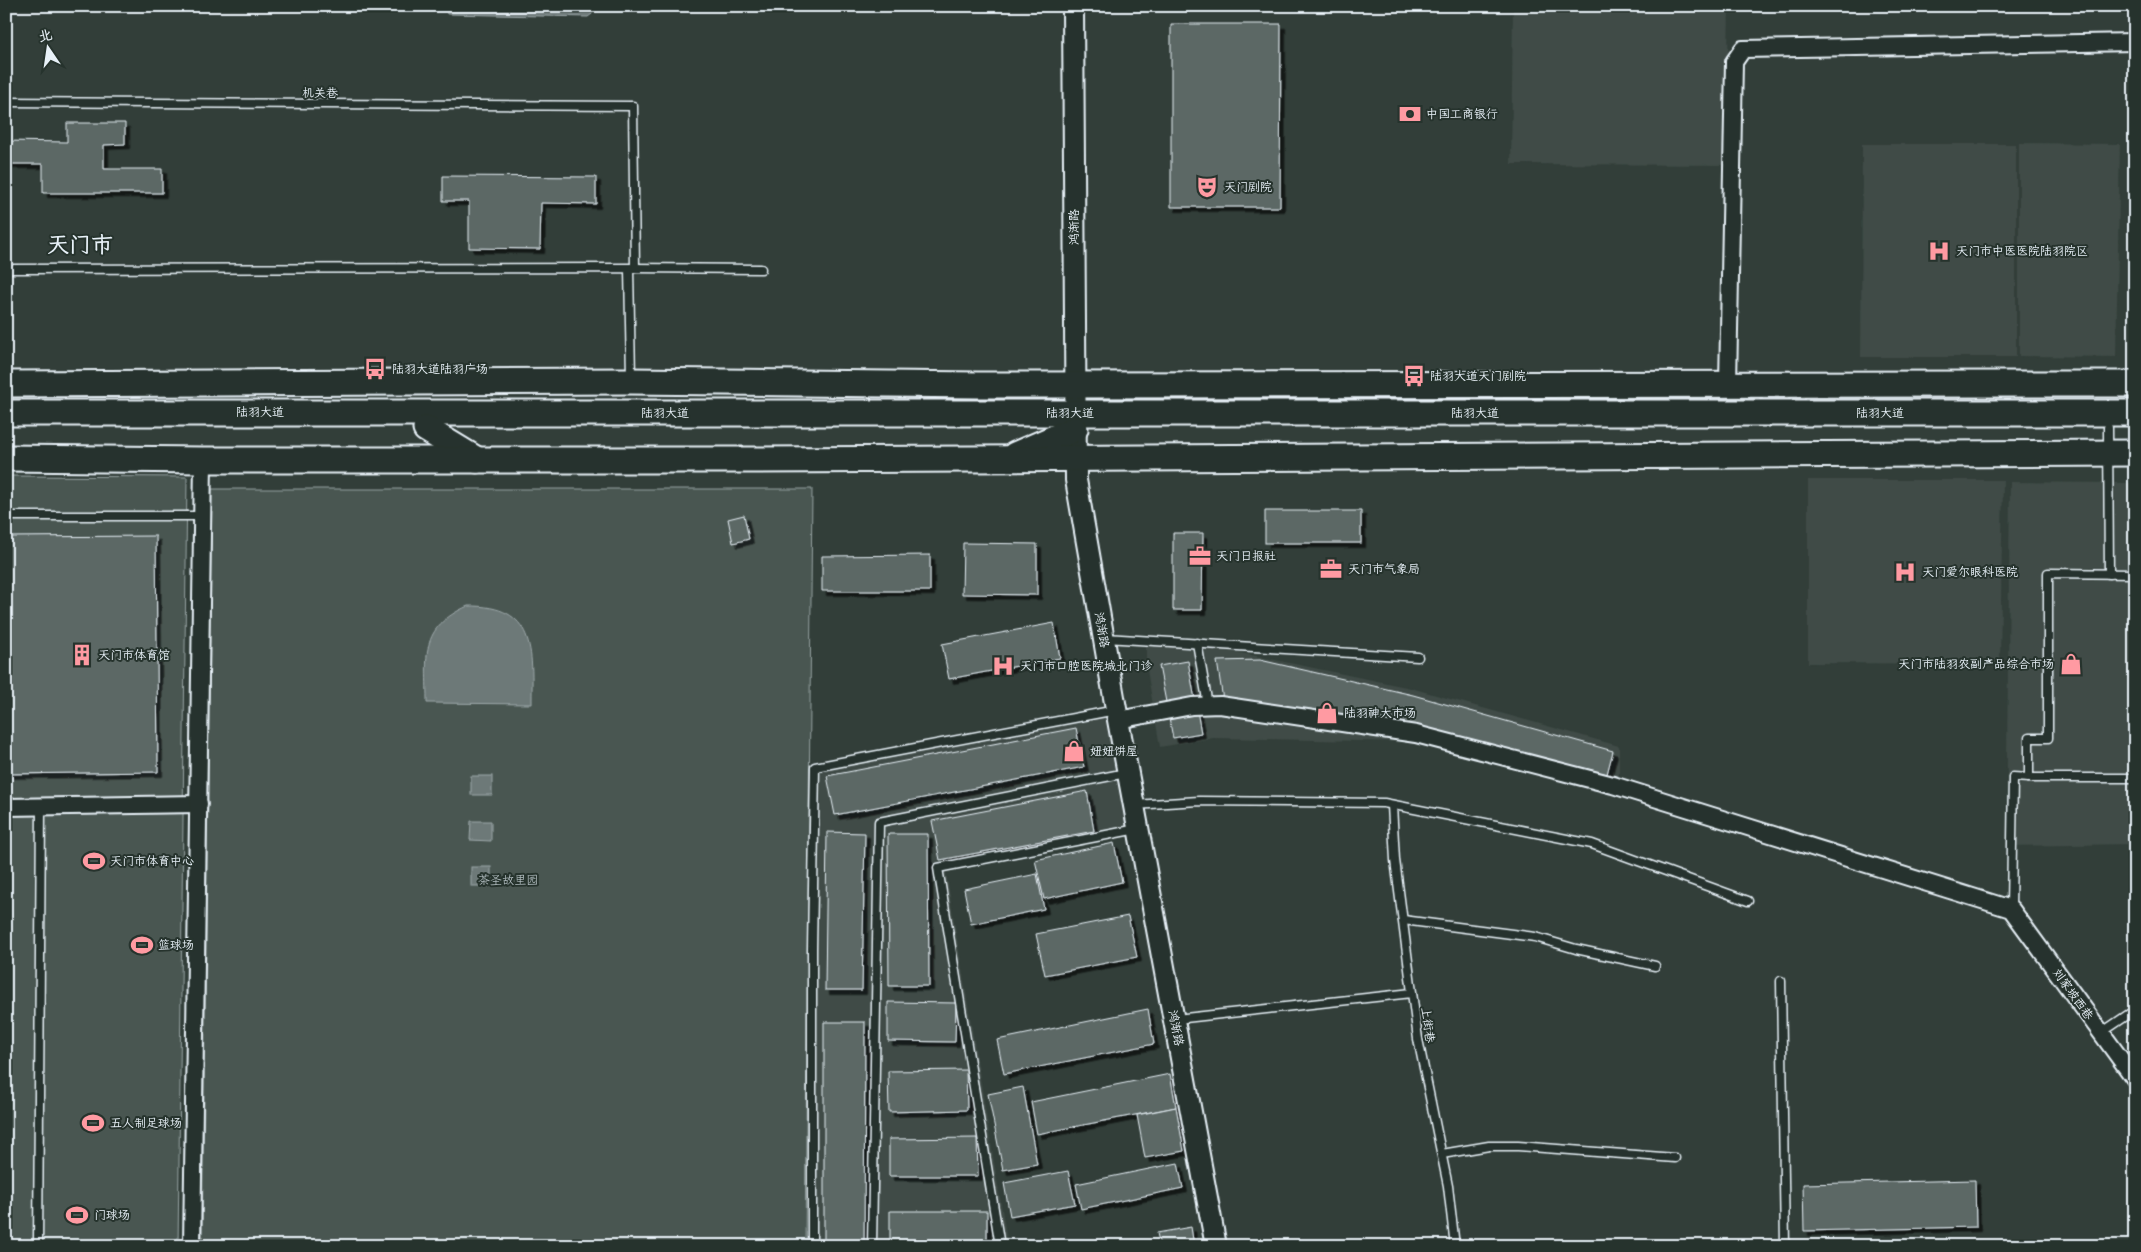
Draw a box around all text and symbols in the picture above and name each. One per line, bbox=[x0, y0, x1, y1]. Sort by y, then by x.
north arrow bbox=[22, 22, 72, 72]
text: 北 bbox=[36, 25, 54, 46]
street label: 机关巷 bbox=[302, 85, 338, 101]
bank icon: 中国工商银行 bbox=[1397, 101, 1423, 127]
place label: 中国工商银行 bbox=[1426, 106, 1498, 122]
theatre icon: 天门剧院 bbox=[1194, 174, 1220, 200]
place label: 天门剧院 bbox=[1224, 179, 1272, 195]
street label: 鸿渐路 bbox=[1066, 209, 1082, 245]
district label: 天门市 bbox=[47, 230, 113, 259]
hospital icon: 天门市中医医院陆羽院区 bbox=[1926, 238, 1952, 264]
place label: 天门市中医医院陆羽院区 bbox=[1956, 243, 2088, 259]
bus stop icon: 陆羽大道陆羽广场 bbox=[362, 356, 388, 382]
place label: 陆羽大道陆羽广场 bbox=[392, 361, 488, 377]
bus stop icon: 陆羽大道天门剧院 bbox=[1401, 363, 1427, 389]
place label: 陆羽大道天门剧院 bbox=[1430, 368, 1526, 384]
street label: 陆羽大道 bbox=[236, 404, 284, 420]
street label: 陆羽大道 bbox=[641, 405, 689, 421]
street label: 陆羽大道 bbox=[1046, 405, 1094, 421]
street label: 陆羽大道 bbox=[1451, 405, 1499, 421]
street label: 陆羽大道 bbox=[1856, 405, 1904, 421]
office icon: 天门日报社 bbox=[1187, 543, 1213, 569]
place label: 天门日报社 bbox=[1216, 548, 1276, 564]
office icon: 天门市气象局 bbox=[1318, 556, 1344, 582]
hospital icon: 天门爱尔眼科医院 bbox=[1892, 559, 1918, 585]
place label: 天门市气象局 bbox=[1348, 561, 1420, 577]
place label: 天门爱尔眼科医院 bbox=[1922, 564, 2018, 580]
street label: 鸿渐路 bbox=[1091, 611, 1113, 649]
building icon: 天门市体育馆 bbox=[69, 642, 95, 668]
place label: 天门市体育馆 bbox=[98, 647, 170, 663]
shop icon: 天门市陆羽农副产品综合市场 bbox=[2058, 651, 2084, 677]
hospital icon: 天门市口腔医院城北门诊 bbox=[990, 653, 1016, 679]
place label: 天门市陆羽农副产品综合市场 bbox=[1898, 656, 2054, 672]
place label: 天门市口腔医院城北门诊 bbox=[1020, 658, 1153, 674]
shop icon: 陆羽神大市场 bbox=[1314, 700, 1340, 726]
place label: 陆羽神大市场 bbox=[1344, 705, 1416, 721]
shop icon: 妞妞饼屋 bbox=[1061, 738, 1087, 764]
place label: 妞妞饼屋 bbox=[1090, 743, 1138, 759]
sports icon: 天门市体育中心 bbox=[81, 848, 107, 874]
place label: 天门市体育中心 bbox=[110, 853, 194, 869]
park label: 茶圣故里园 bbox=[478, 872, 538, 888]
sports icon: 篮球场 bbox=[129, 932, 155, 958]
place label: 篮球场 bbox=[158, 937, 194, 953]
street label: 刘家坡西巷 bbox=[2049, 965, 2097, 1023]
street label: 上街巷 bbox=[1418, 1006, 1438, 1044]
street label: 鸿渐路 bbox=[1165, 1009, 1187, 1047]
sports icon: 五人制足球场 bbox=[80, 1110, 106, 1136]
place label: 五人制足球场 bbox=[110, 1115, 182, 1131]
sports icon: 门球场 bbox=[64, 1202, 90, 1228]
place label: 门球场 bbox=[94, 1207, 130, 1223]

